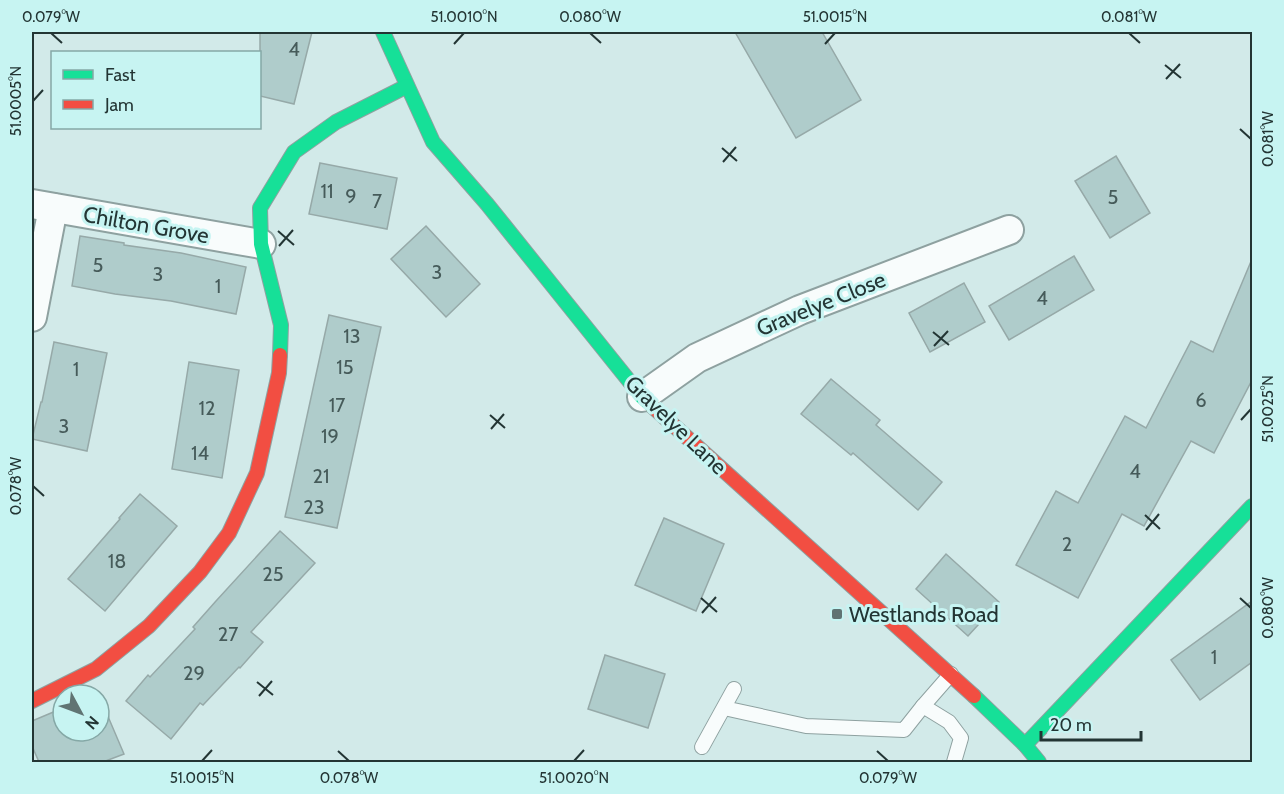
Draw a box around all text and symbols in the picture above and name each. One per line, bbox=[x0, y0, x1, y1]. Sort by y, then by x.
text: 0.079°W bbox=[22, 8, 81, 26]
text: 51.0010°N bbox=[430, 8, 498, 26]
text: 0.080°W bbox=[559, 8, 622, 26]
text: 51.0015°N bbox=[803, 8, 867, 26]
text: 0.081°W bbox=[1101, 8, 1158, 26]
house number: 4 bbox=[288, 37, 300, 61]
legend bbox=[51, 51, 261, 129]
text: Fast bbox=[105, 64, 136, 86]
text: 51.0005°N bbox=[7, 66, 25, 136]
text: Jam bbox=[104, 94, 134, 116]
text: 0.081°W bbox=[1259, 110, 1277, 167]
house number: 11 bbox=[320, 179, 334, 203]
house number: 9 bbox=[345, 184, 357, 208]
house number: 5 bbox=[1108, 185, 1118, 209]
house number: 7 bbox=[372, 189, 382, 213]
street label: Chilton Grove bbox=[81, 201, 211, 249]
house number: 5 bbox=[93, 253, 103, 277]
house number: 3 bbox=[432, 260, 442, 284]
house number: 3 bbox=[153, 262, 163, 286]
street label: Gravelye Close bbox=[753, 266, 889, 342]
house number: 1 bbox=[215, 274, 221, 298]
house number: 4 bbox=[1036, 286, 1048, 310]
house number: 13 bbox=[343, 324, 361, 348]
house number: 15 bbox=[336, 355, 354, 379]
house number: 1 bbox=[73, 357, 79, 381]
street label: Gravelye Lane bbox=[620, 370, 732, 480]
text: 51.0025°N bbox=[1259, 375, 1277, 443]
house number: 6 bbox=[1195, 388, 1207, 412]
house number: 17 bbox=[329, 393, 345, 417]
house number: 12 bbox=[199, 396, 216, 420]
house number: 3 bbox=[59, 414, 69, 438]
house number: 19 bbox=[321, 424, 339, 448]
house number: 14 bbox=[191, 441, 209, 465]
text: 0.078°W bbox=[7, 456, 25, 515]
house number: 4 bbox=[1129, 459, 1141, 483]
house number: 21 bbox=[313, 464, 330, 488]
house number: 23 bbox=[303, 495, 325, 519]
house number: 2 bbox=[1062, 532, 1072, 556]
house number: 18 bbox=[108, 549, 126, 573]
house number: 25 bbox=[262, 562, 284, 586]
text: 0.080°W bbox=[1259, 576, 1277, 639]
place label: Westlands Road bbox=[849, 601, 999, 628]
marker: Westlands Road bbox=[830, 607, 844, 621]
house number: 27 bbox=[218, 622, 238, 646]
house number: 1 bbox=[1211, 645, 1217, 669]
house number: 29 bbox=[183, 661, 205, 685]
north arrow bbox=[51, 683, 111, 743]
scale bar bbox=[1041, 704, 1142, 742]
text: N bbox=[81, 712, 103, 733]
text: 20 m bbox=[1050, 714, 1092, 736]
text: 51.0015°N bbox=[170, 769, 234, 787]
text: 0.078°W bbox=[320, 769, 379, 787]
text: 51.0020°N bbox=[539, 769, 609, 787]
text: 0.079°W bbox=[859, 769, 918, 787]

